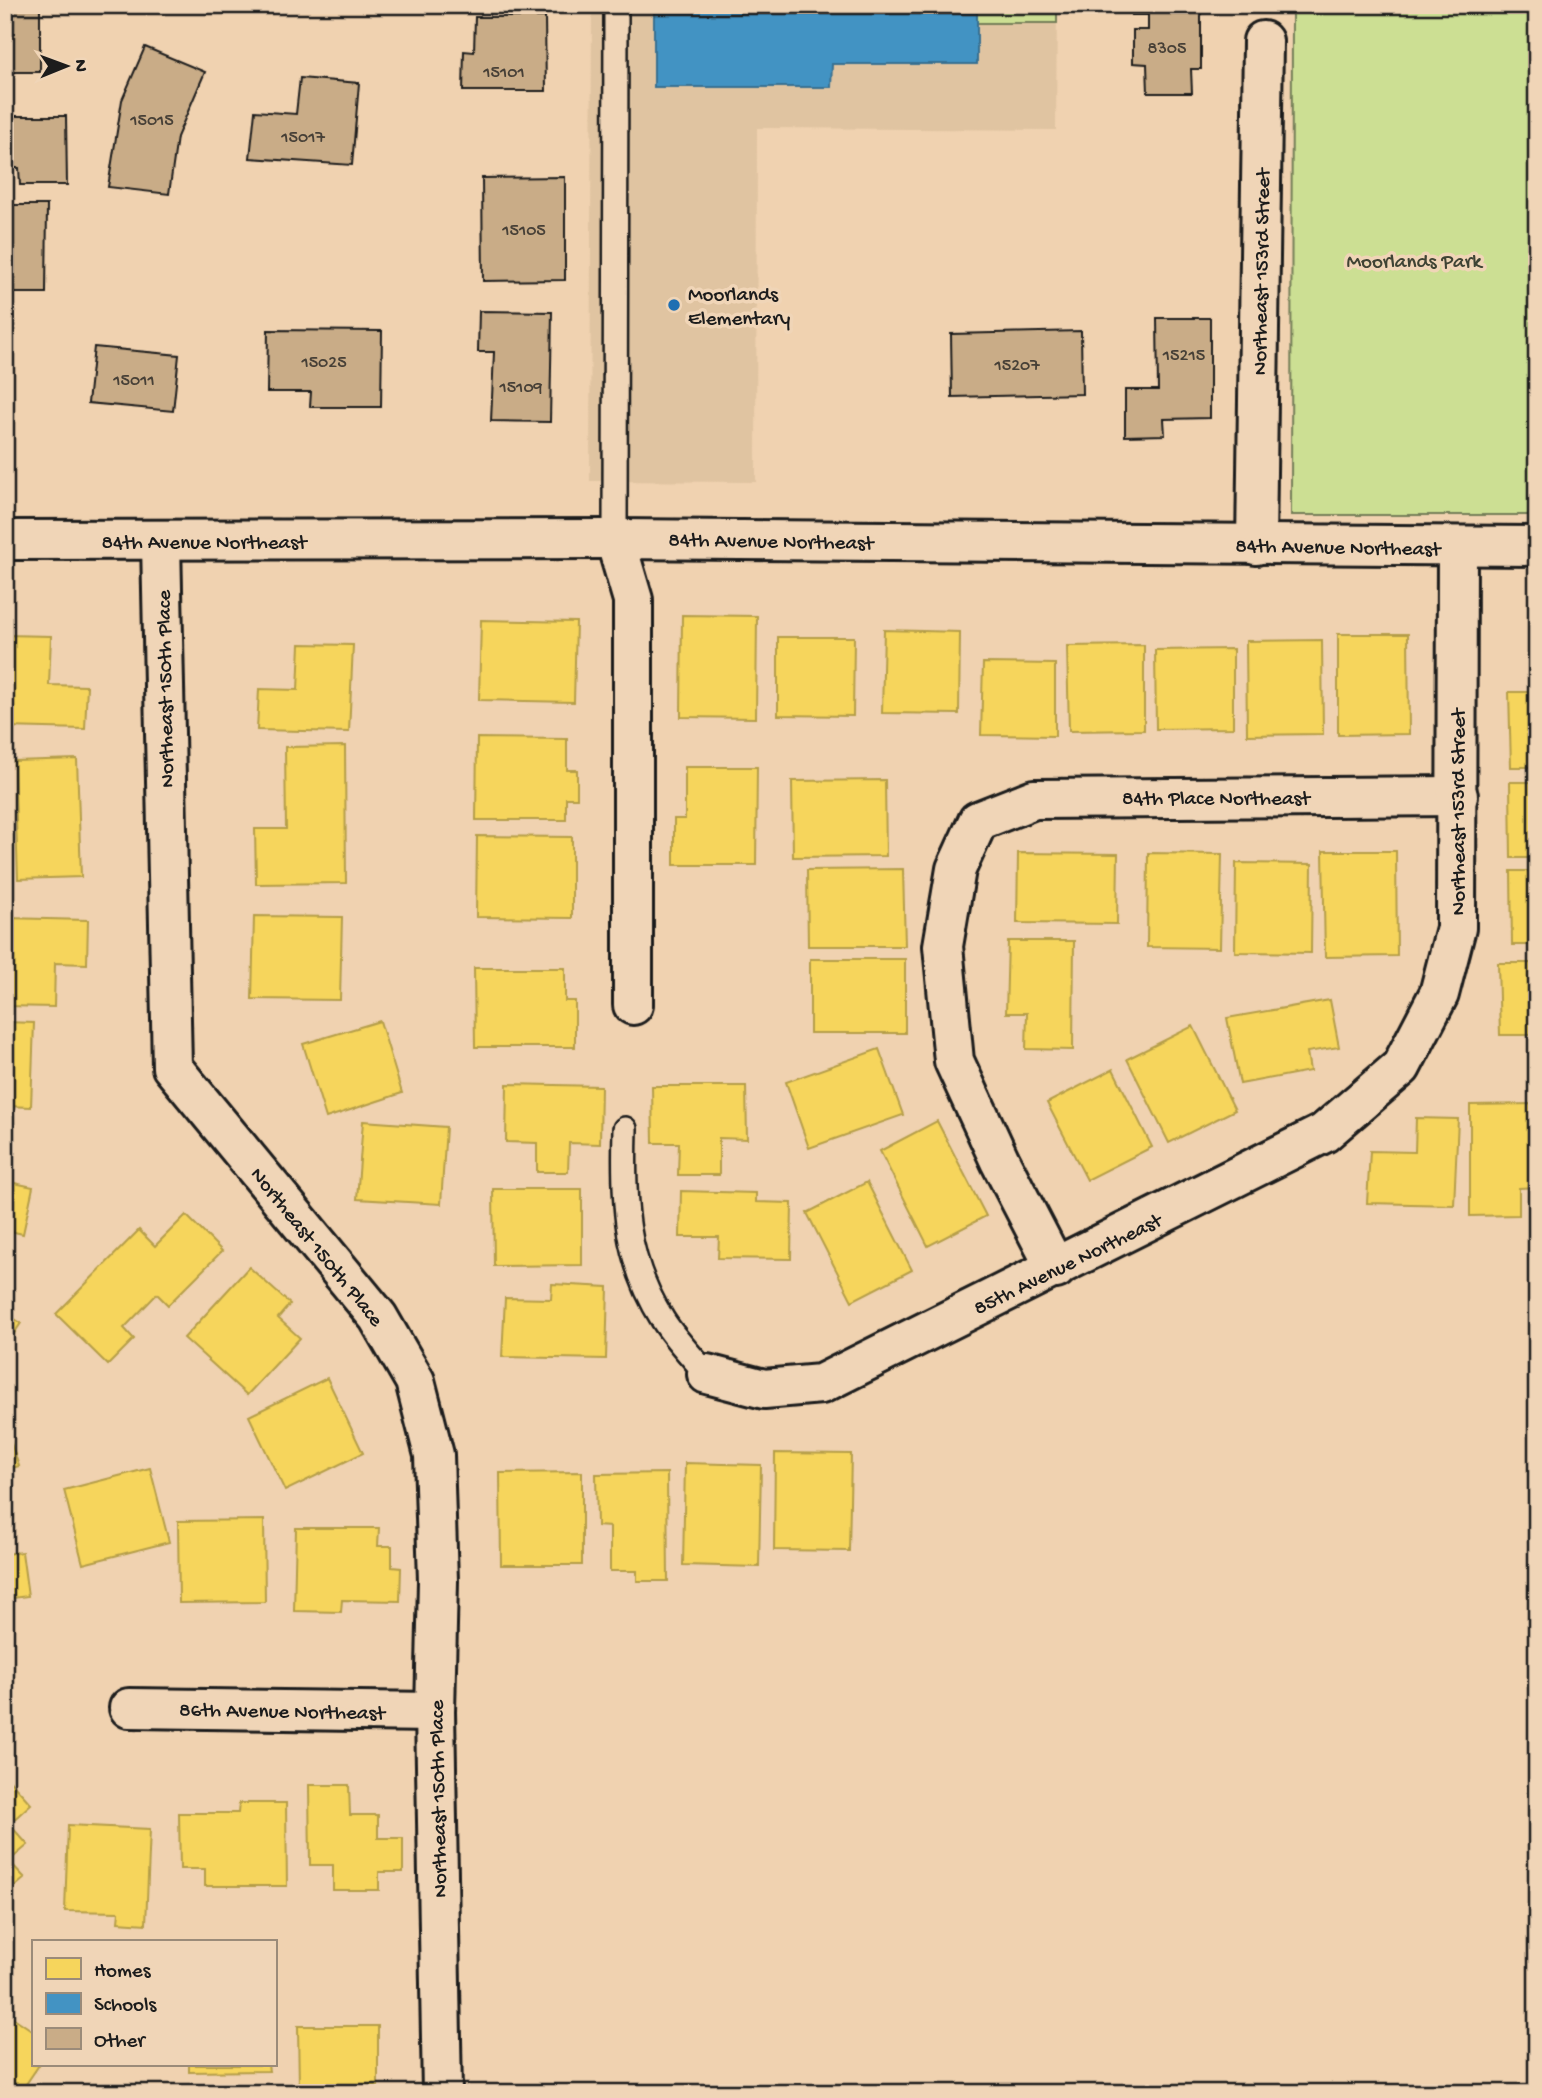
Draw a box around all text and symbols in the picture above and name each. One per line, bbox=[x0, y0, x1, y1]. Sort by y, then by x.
north arrow bbox=[32, 32, 102, 102]
house number: 8305 bbox=[1148, 39, 1186, 60]
text: N bbox=[68, 59, 91, 72]
house number: 15101 bbox=[482, 63, 525, 84]
house number: 15015 bbox=[129, 111, 174, 132]
house number: 15017 bbox=[280, 128, 325, 149]
street label: Northeast 153rd Street bbox=[1249, 166, 1278, 376]
house number: 15105 bbox=[501, 221, 546, 242]
park label: Moorlands Park bbox=[1346, 251, 1484, 276]
place label: Moorlands Elementary bbox=[688, 284, 790, 333]
marker: Moorlands Elementary bbox=[666, 297, 682, 313]
house number: 15215 bbox=[1162, 346, 1205, 367]
house number: 15025 bbox=[300, 353, 347, 374]
house number: 15207 bbox=[993, 356, 1040, 377]
house number: 15011 bbox=[112, 371, 155, 392]
house number: 15109 bbox=[498, 378, 543, 399]
street label: 84th Avenue Northeast bbox=[668, 529, 876, 558]
street label: 84th Avenue Northeast bbox=[101, 532, 309, 557]
street label: 84th Avenue Northeast bbox=[1235, 535, 1443, 564]
street label: Northeast 150th Place bbox=[153, 589, 182, 788]
street label: Northeast 153rd Street bbox=[1448, 706, 1473, 915]
street label: 84th Place Northeast bbox=[1122, 788, 1312, 813]
street label: Northeast 150th Place bbox=[243, 1163, 388, 1334]
street label: 85th Avenue Northeast bbox=[970, 1209, 1169, 1323]
street label: 86th Avenue Northeast bbox=[179, 1699, 387, 1728]
street label: Northeast 150th Place bbox=[426, 1699, 455, 1898]
legend bbox=[32, 1940, 276, 2066]
text: Homes bbox=[94, 1960, 152, 1985]
text: Schools bbox=[94, 1994, 158, 2019]
text: Other bbox=[94, 2030, 146, 2055]

